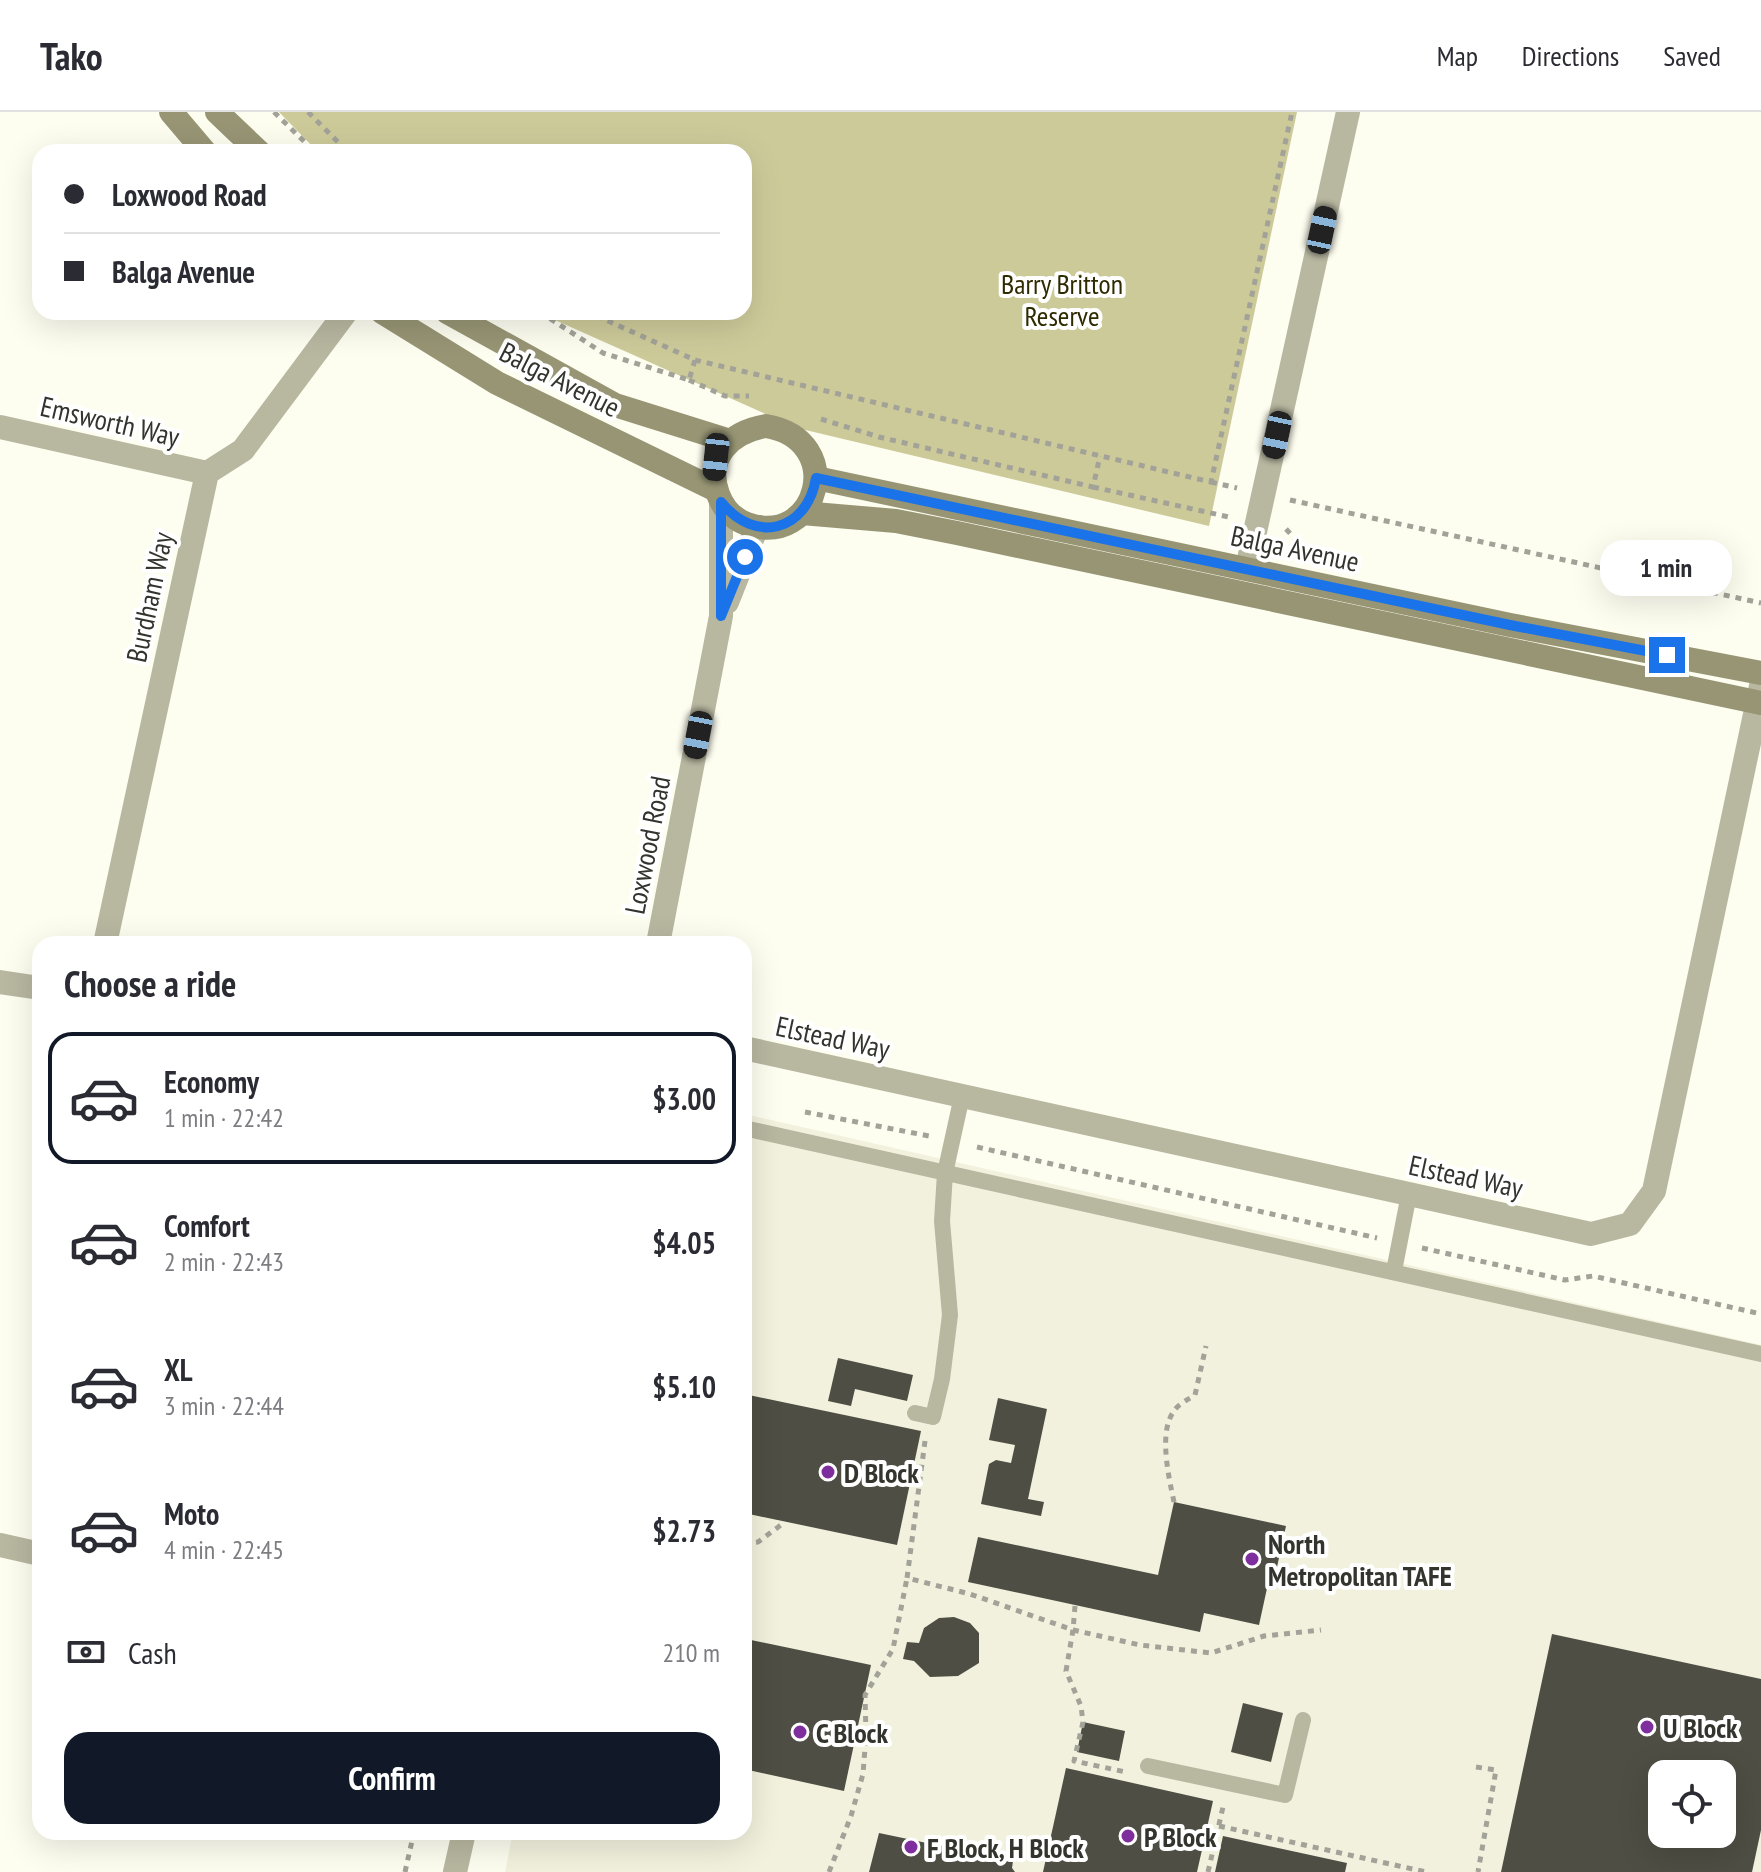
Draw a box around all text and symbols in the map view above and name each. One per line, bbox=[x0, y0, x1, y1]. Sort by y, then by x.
text: Tako bbox=[40, 31, 103, 80]
text: Map bbox=[1437, 37, 1478, 74]
text: Directions bbox=[1522, 37, 1619, 74]
text: Saved bbox=[1663, 37, 1721, 74]
text: Loxwood Road bbox=[112, 175, 267, 214]
car bbox=[1305, 204, 1339, 256]
text: Balga Avenue bbox=[112, 252, 255, 291]
park label: Barry Britton Reserve bbox=[1001, 265, 1123, 334]
street label: Balga Avenue bbox=[494, 333, 626, 425]
street label: Emsworth Way bbox=[37, 387, 184, 455]
car bbox=[1260, 409, 1294, 461]
car bbox=[702, 432, 730, 482]
street label: Balga Avenue bbox=[1227, 516, 1363, 580]
street label: Burdham Way bbox=[117, 528, 181, 665]
route start bbox=[727, 539, 763, 575]
callout: 1 min bbox=[1601, 539, 1733, 595]
text: 1 min bbox=[1640, 551, 1692, 584]
route end bbox=[1649, 637, 1685, 673]
car bbox=[682, 709, 714, 761]
street label: Loxwood Road bbox=[616, 773, 678, 917]
text: Choose a ride bbox=[64, 960, 236, 1007]
street label: Elstead Way bbox=[773, 1007, 894, 1067]
icon: car bbox=[68, 1062, 140, 1134]
text: Economy bbox=[164, 1062, 259, 1101]
text: $3.00 bbox=[652, 1079, 716, 1118]
text: 1 min · 22:42 bbox=[164, 1101, 284, 1134]
street label: Elstead Way bbox=[1406, 1146, 1527, 1206]
icon: car bbox=[68, 1206, 140, 1278]
text: Comfort bbox=[164, 1206, 250, 1245]
text: $4.05 bbox=[652, 1223, 716, 1262]
text: 2 min · 22:43 bbox=[164, 1245, 284, 1278]
icon: car bbox=[68, 1350, 140, 1422]
text: XL bbox=[164, 1350, 193, 1389]
text: $5.10 bbox=[652, 1367, 716, 1406]
text: 3 min · 22:44 bbox=[164, 1389, 284, 1422]
place label: D Block bbox=[844, 1454, 919, 1491]
marker: D Block bbox=[819, 1463, 837, 1481]
icon: car bbox=[68, 1494, 140, 1566]
text: Moto bbox=[164, 1494, 219, 1533]
text: $2.73 bbox=[652, 1511, 716, 1550]
place label: North Metropolitan TAFE bbox=[1268, 1525, 1452, 1594]
text: 4 min · 22:45 bbox=[164, 1533, 284, 1566]
marker: North Metropolitan TAFE bbox=[1243, 1550, 1261, 1568]
icon: cash bbox=[64, 1630, 108, 1674]
text: Cash bbox=[128, 1633, 177, 1672]
text: 210 m bbox=[662, 1636, 720, 1669]
place label: U Block bbox=[1663, 1709, 1738, 1746]
place label: C Block bbox=[816, 1714, 888, 1751]
marker: U Block bbox=[1638, 1718, 1656, 1736]
marker: C Block bbox=[791, 1723, 809, 1741]
button: Confirm bbox=[64, 1732, 720, 1824]
map controls bbox=[1648, 1760, 1736, 1848]
button: locate bbox=[1648, 1760, 1736, 1848]
place label: P Block bbox=[1144, 1818, 1217, 1855]
marker: P Block bbox=[1119, 1827, 1137, 1845]
place label: F Block, H Block bbox=[927, 1829, 1084, 1866]
marker: F Block, H Block bbox=[902, 1838, 920, 1856]

